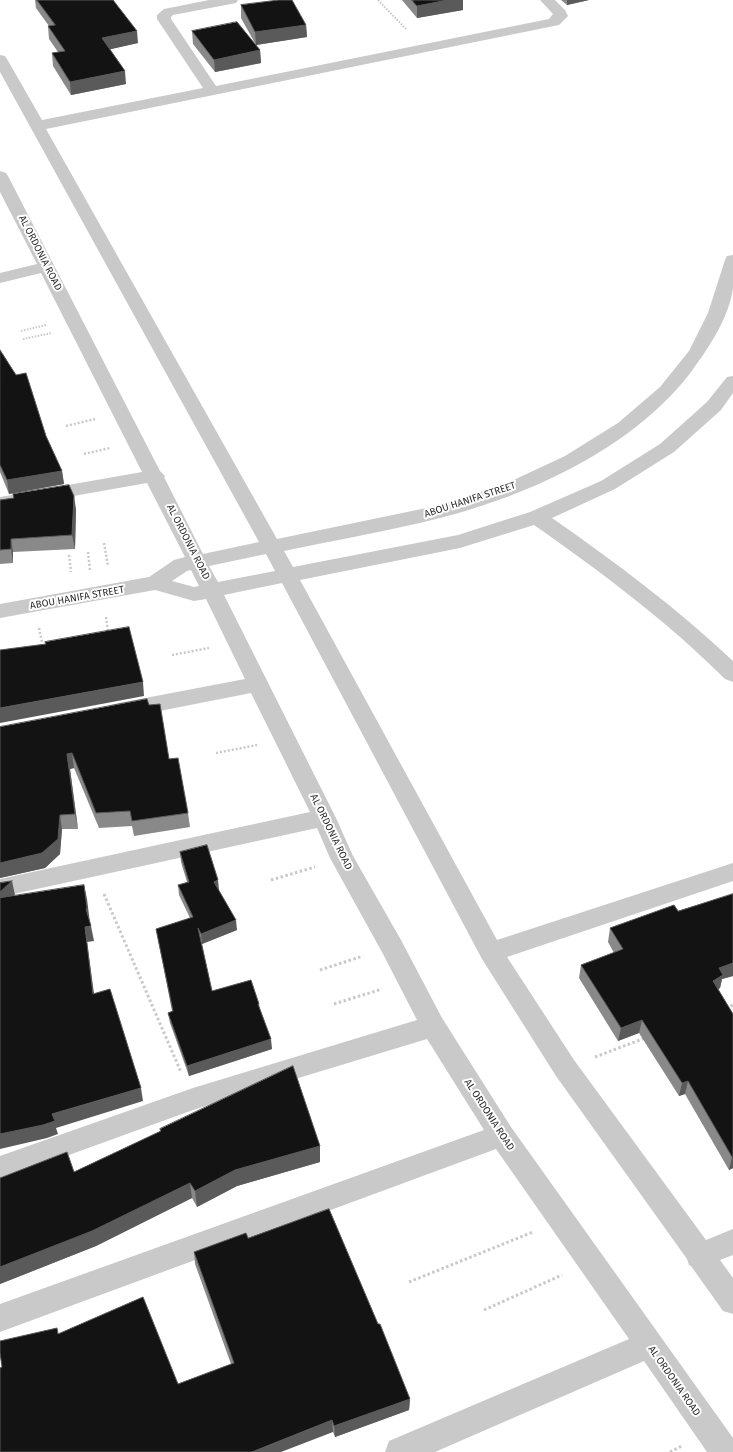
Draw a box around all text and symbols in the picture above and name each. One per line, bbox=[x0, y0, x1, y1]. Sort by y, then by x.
street label: AL ORDONIA ROAD bbox=[16, 213, 64, 293]
street label: ABOU HANIFA STREET bbox=[423, 480, 517, 520]
street label: AL ORDONIA ROAD bbox=[164, 502, 212, 582]
street label: ABOU HANIFA STREET bbox=[29, 584, 125, 612]
street label: AL ORDONIA ROAD bbox=[307, 792, 355, 872]
street label: AL ORDONIA ROAD bbox=[461, 1077, 517, 1153]
street label: AL ORDONIA ROAD bbox=[645, 1344, 703, 1418]

